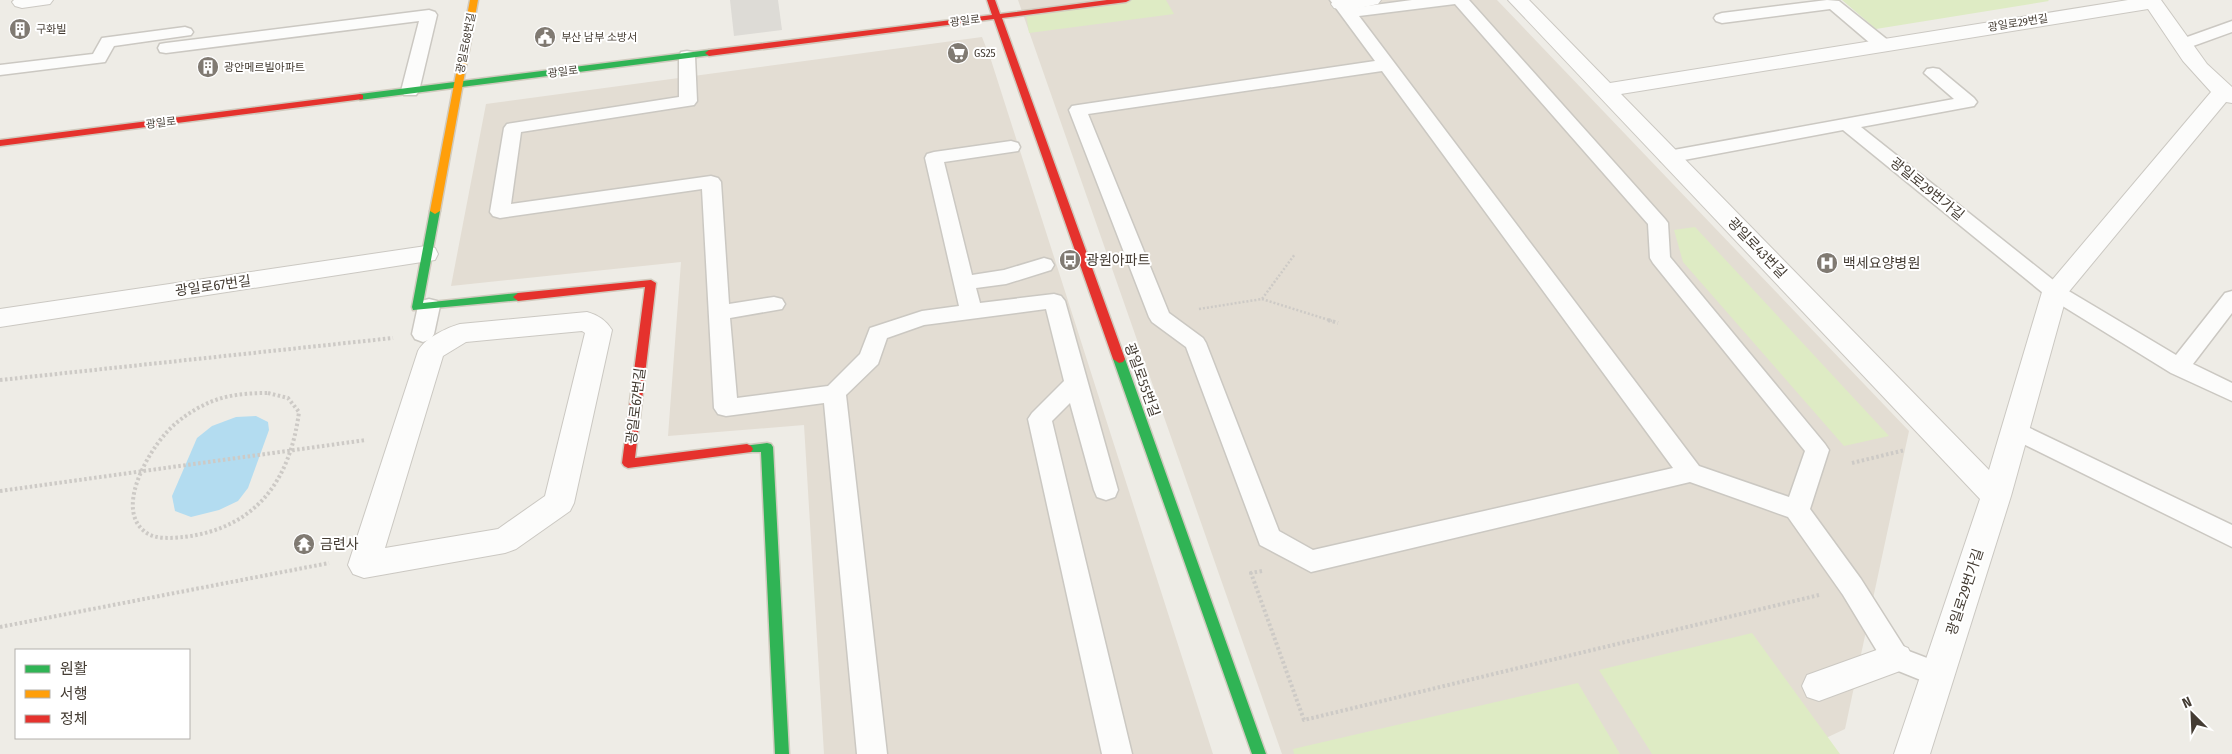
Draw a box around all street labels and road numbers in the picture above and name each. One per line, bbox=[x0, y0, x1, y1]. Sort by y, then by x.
street label: 광일로68번길 bbox=[454, 12, 478, 74]
street label: 광일로29번길 bbox=[1987, 12, 2049, 34]
street label: 광일로 bbox=[949, 13, 981, 29]
street label: 광일로 bbox=[547, 64, 579, 80]
street label: 광일로 bbox=[145, 115, 177, 131]
street label: 광일로29번가길 bbox=[1887, 154, 1967, 224]
street label: 광일로43번길 bbox=[1724, 214, 1790, 282]
street label: 광일로67번길 bbox=[174, 272, 252, 300]
street label: 광일로55번길 bbox=[1121, 341, 1163, 419]
street label: 광일로67번길 bbox=[623, 367, 649, 445]
street label: 광일로29번가길 bbox=[1943, 546, 1987, 638]

